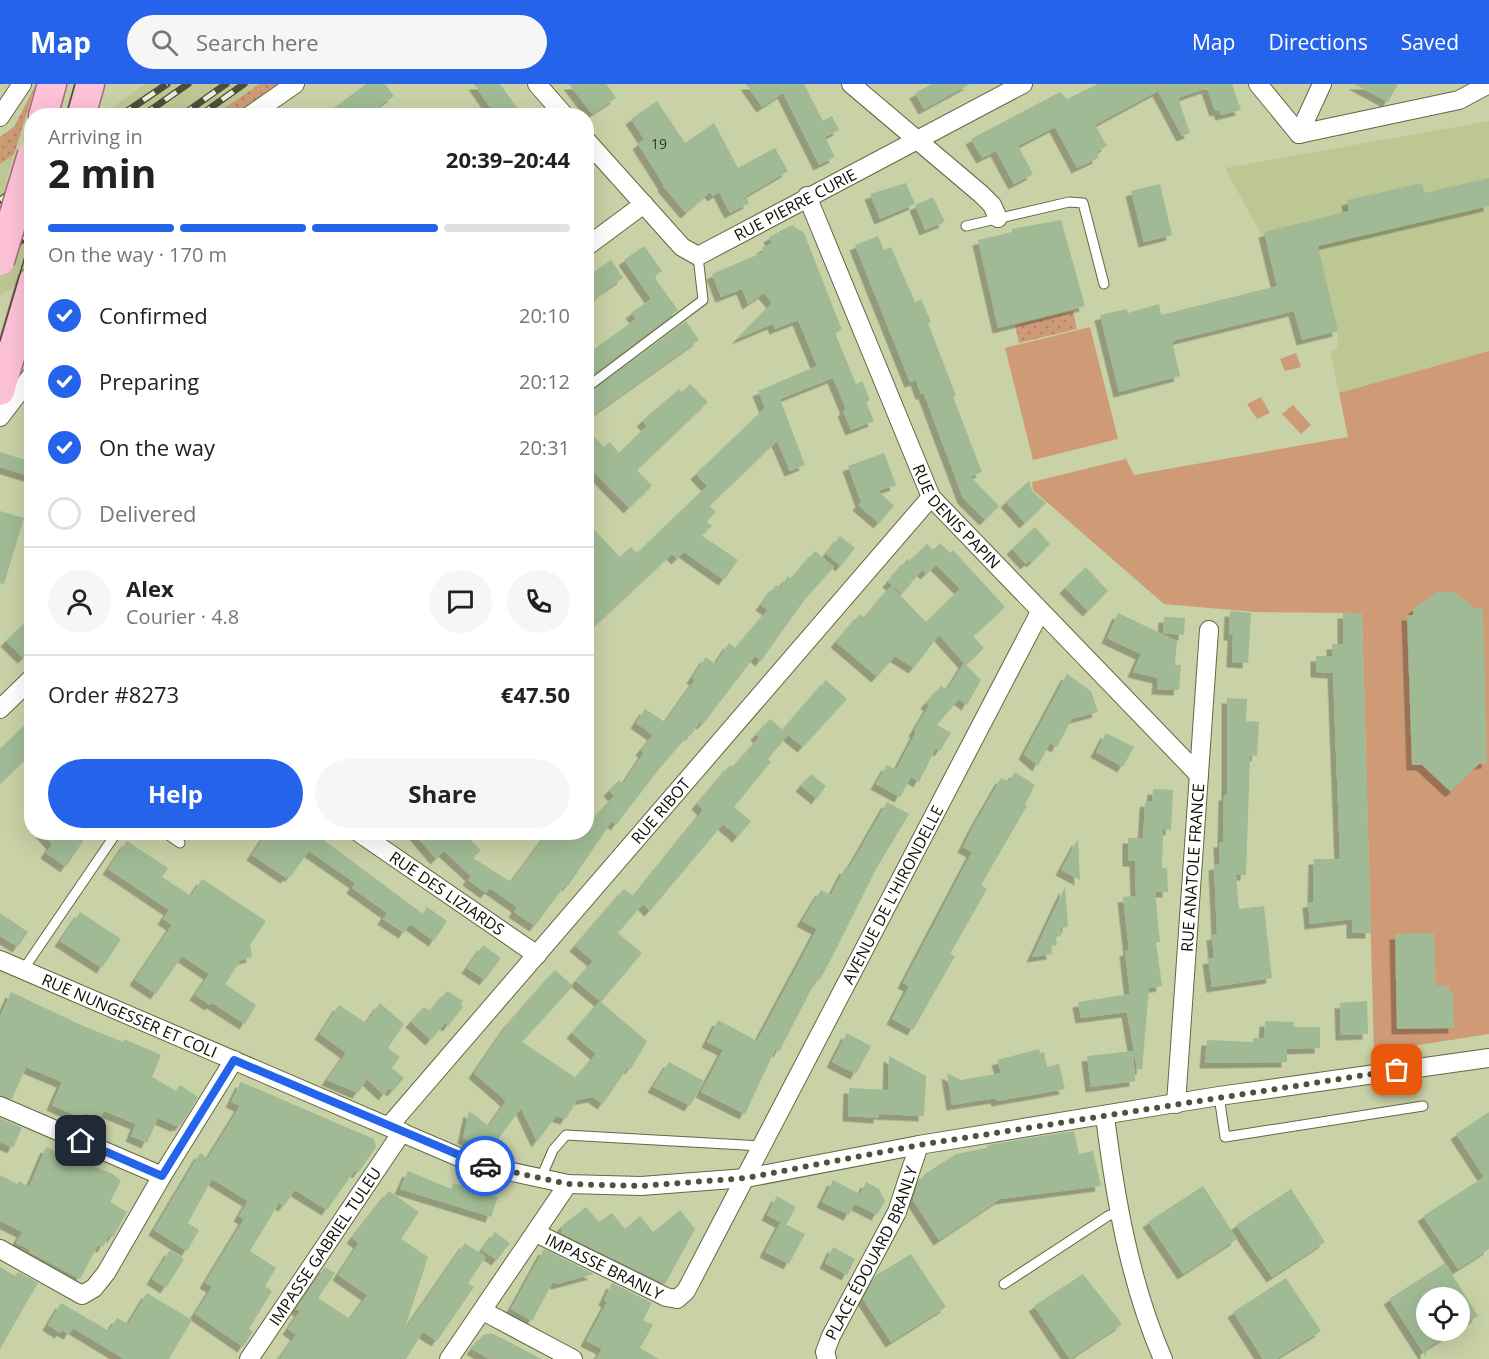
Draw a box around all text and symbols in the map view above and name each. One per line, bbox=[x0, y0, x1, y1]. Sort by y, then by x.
search box bbox=[127, 15, 547, 69]
text: Map bbox=[30, 23, 91, 61]
icon: search bbox=[148, 26, 181, 59]
text: Search here bbox=[196, 27, 319, 57]
text: Map bbox=[1192, 28, 1235, 56]
text: Directions bbox=[1268, 28, 1368, 56]
text: Saved bbox=[1401, 28, 1459, 56]
text: Arriving in bbox=[48, 123, 143, 150]
house number: 19 bbox=[651, 134, 667, 153]
text: 20:39–20:44 bbox=[446, 144, 570, 174]
text: 2 min bbox=[48, 146, 156, 199]
street label: RUE PIERRE CURIE bbox=[730, 163, 860, 246]
text: On the way · 170 m bbox=[48, 241, 227, 268]
icon: check bbox=[48, 299, 81, 332]
text: Confirmed bbox=[99, 300, 208, 330]
text: 20:10 bbox=[519, 302, 570, 329]
icon: check bbox=[48, 365, 81, 398]
text: Preparing bbox=[99, 366, 199, 396]
text: 20:12 bbox=[519, 368, 570, 395]
icon: check bbox=[48, 431, 81, 464]
text: On the way bbox=[99, 432, 215, 462]
text: 20:31 bbox=[519, 434, 570, 461]
street label: RUE DENIS PAPIN bbox=[908, 461, 1005, 574]
text: Delivered bbox=[99, 498, 197, 528]
button: person bbox=[48, 570, 111, 633]
button: chat bbox=[429, 570, 492, 633]
button: phone bbox=[507, 570, 570, 633]
text: Alex bbox=[126, 573, 174, 603]
text: Courier · 4.8 bbox=[126, 603, 239, 630]
text: Order #8273 bbox=[48, 679, 179, 709]
text: €47.50 bbox=[501, 679, 570, 709]
button: Help bbox=[48, 759, 303, 828]
button: Share bbox=[315, 759, 570, 828]
street label: RUE RIBOT bbox=[626, 773, 695, 849]
street label: RUE ANATOLE FRANCE bbox=[1176, 783, 1209, 953]
street label: AVENUE DE L'HIRONDELLE bbox=[837, 802, 948, 988]
street label: RUE DES LIZIARDS bbox=[385, 846, 509, 941]
street label: RUE NUNGESSER ET COLI bbox=[39, 968, 221, 1063]
pin bbox=[1371, 1044, 1422, 1095]
icon: bag bbox=[1380, 1053, 1413, 1086]
pin bbox=[55, 1115, 106, 1166]
icon: home bbox=[64, 1124, 97, 1157]
courier bbox=[455, 1136, 515, 1196]
icon: car bbox=[469, 1150, 502, 1183]
street label: IMPASSE GABRIEL TULEU bbox=[264, 1163, 386, 1330]
street label: PLACE ÉDOUARD BRANLY bbox=[820, 1163, 922, 1344]
street label: IMPASSE BRANLY bbox=[541, 1228, 667, 1305]
map controls bbox=[1416, 1287, 1470, 1341]
button: locate bbox=[1416, 1287, 1470, 1341]

